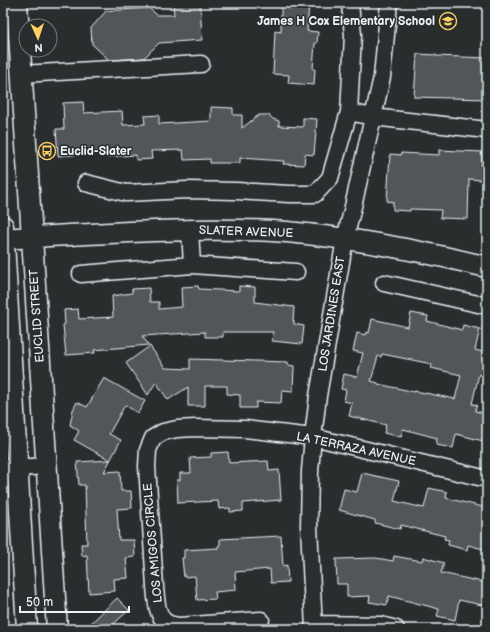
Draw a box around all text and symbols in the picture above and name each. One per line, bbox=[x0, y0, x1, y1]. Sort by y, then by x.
school or university icon: James H Cox Elementary School bbox=[438, 11, 458, 31]
place label: James H Cox Elementary School bbox=[257, 14, 435, 29]
north arrow bbox=[18, 18, 58, 58]
text: N bbox=[34, 41, 43, 54]
bus stop icon: Euclid-Slater bbox=[37, 141, 57, 161]
place label: Euclid-Slater bbox=[60, 144, 132, 159]
street label: SLATER AVENUE bbox=[199, 223, 294, 241]
street label: LOS JARDINES EAST bbox=[315, 255, 349, 373]
street label: EUCLID STREET bbox=[26, 268, 48, 363]
street label: LA TERRAZA AVENUE bbox=[295, 429, 417, 469]
street label: LOS AMIGOS CIRCLE bbox=[140, 482, 166, 604]
scale bar bbox=[20, 588, 129, 614]
text: 50 m bbox=[26, 595, 53, 610]

